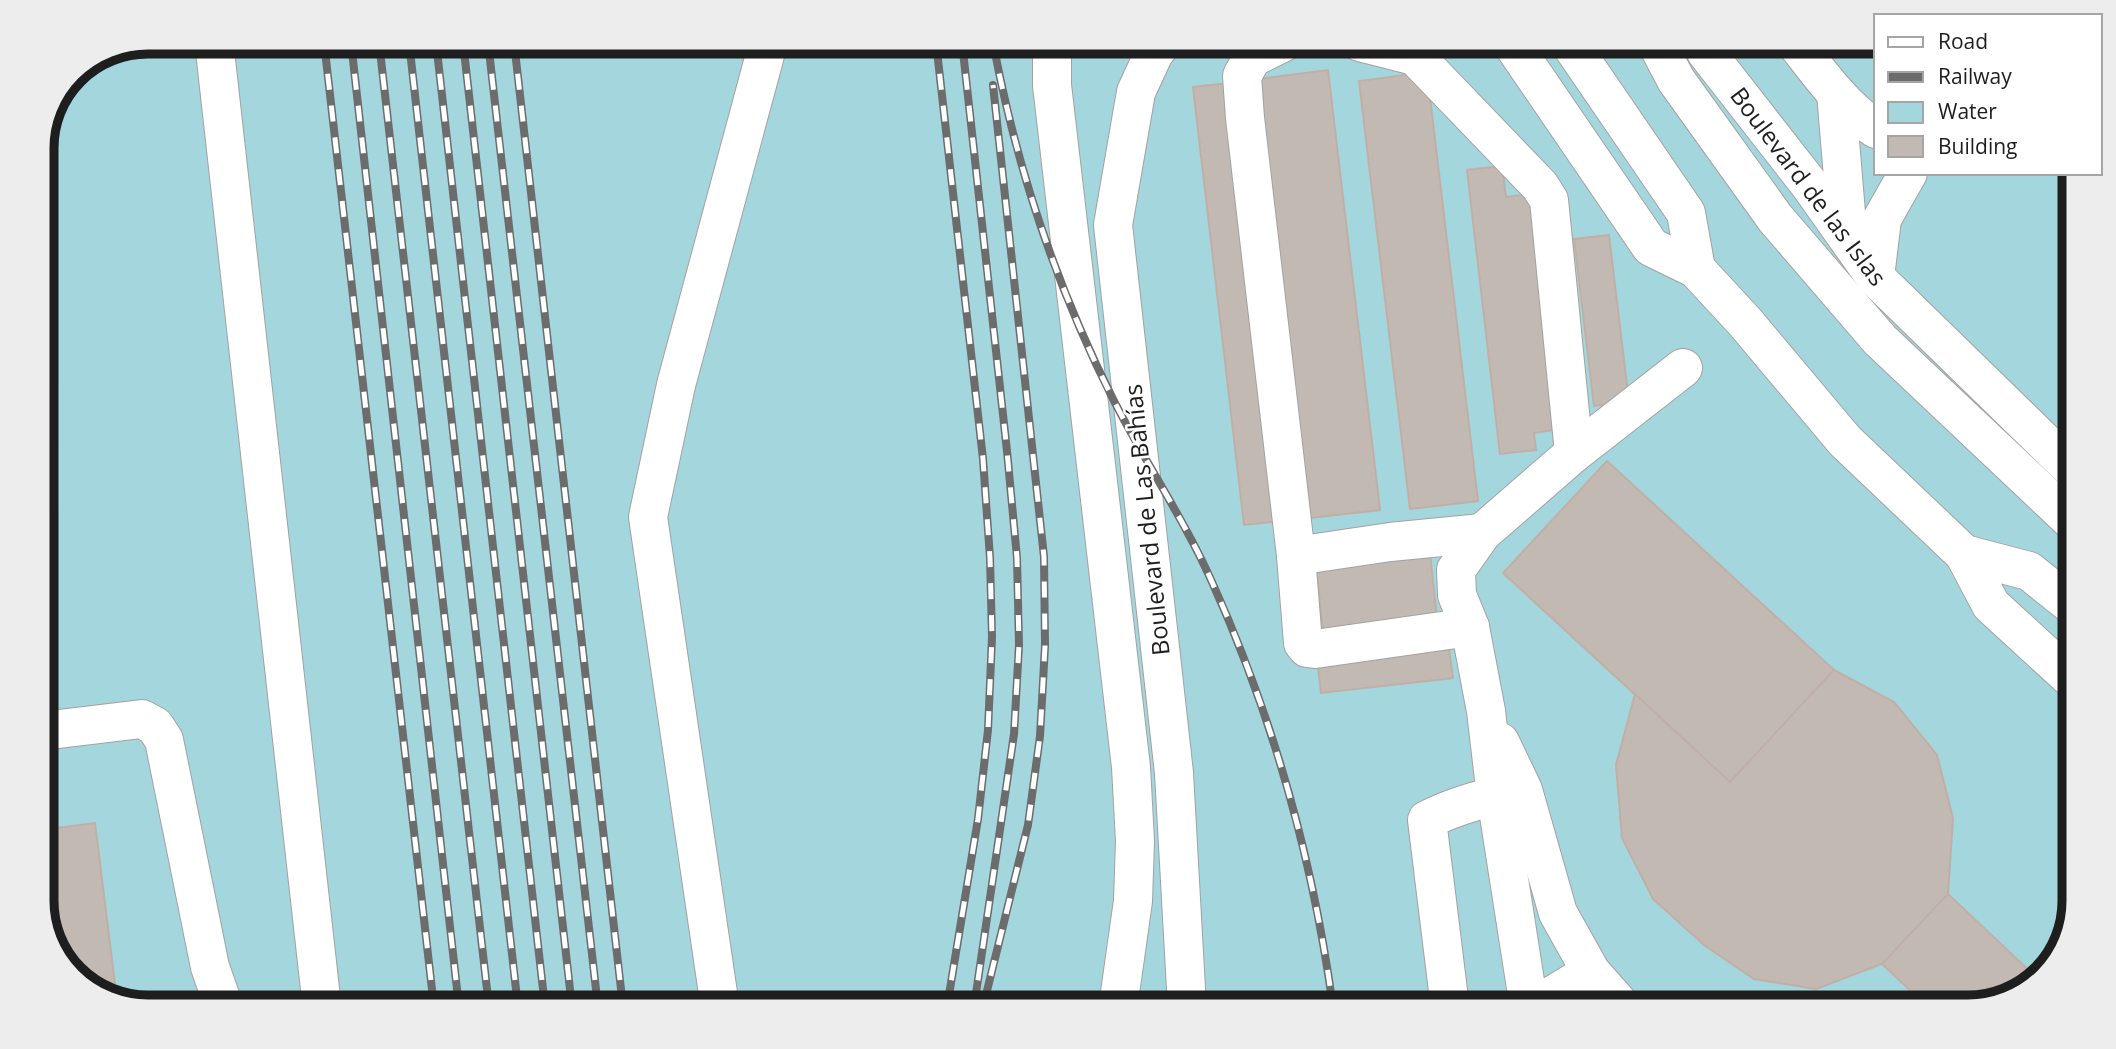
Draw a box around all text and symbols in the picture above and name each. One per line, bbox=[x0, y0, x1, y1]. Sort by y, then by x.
legend bbox=[1874, 14, 2102, 175]
text: Road bbox=[1938, 27, 1988, 55]
text: Railway bbox=[1938, 62, 2012, 90]
street label: Boulevard de las Islas bbox=[1723, 80, 1895, 292]
text: Water bbox=[1938, 97, 1997, 125]
text: Building bbox=[1938, 132, 2017, 160]
street label: Boulevard de Las Bahías bbox=[1115, 383, 1177, 657]

